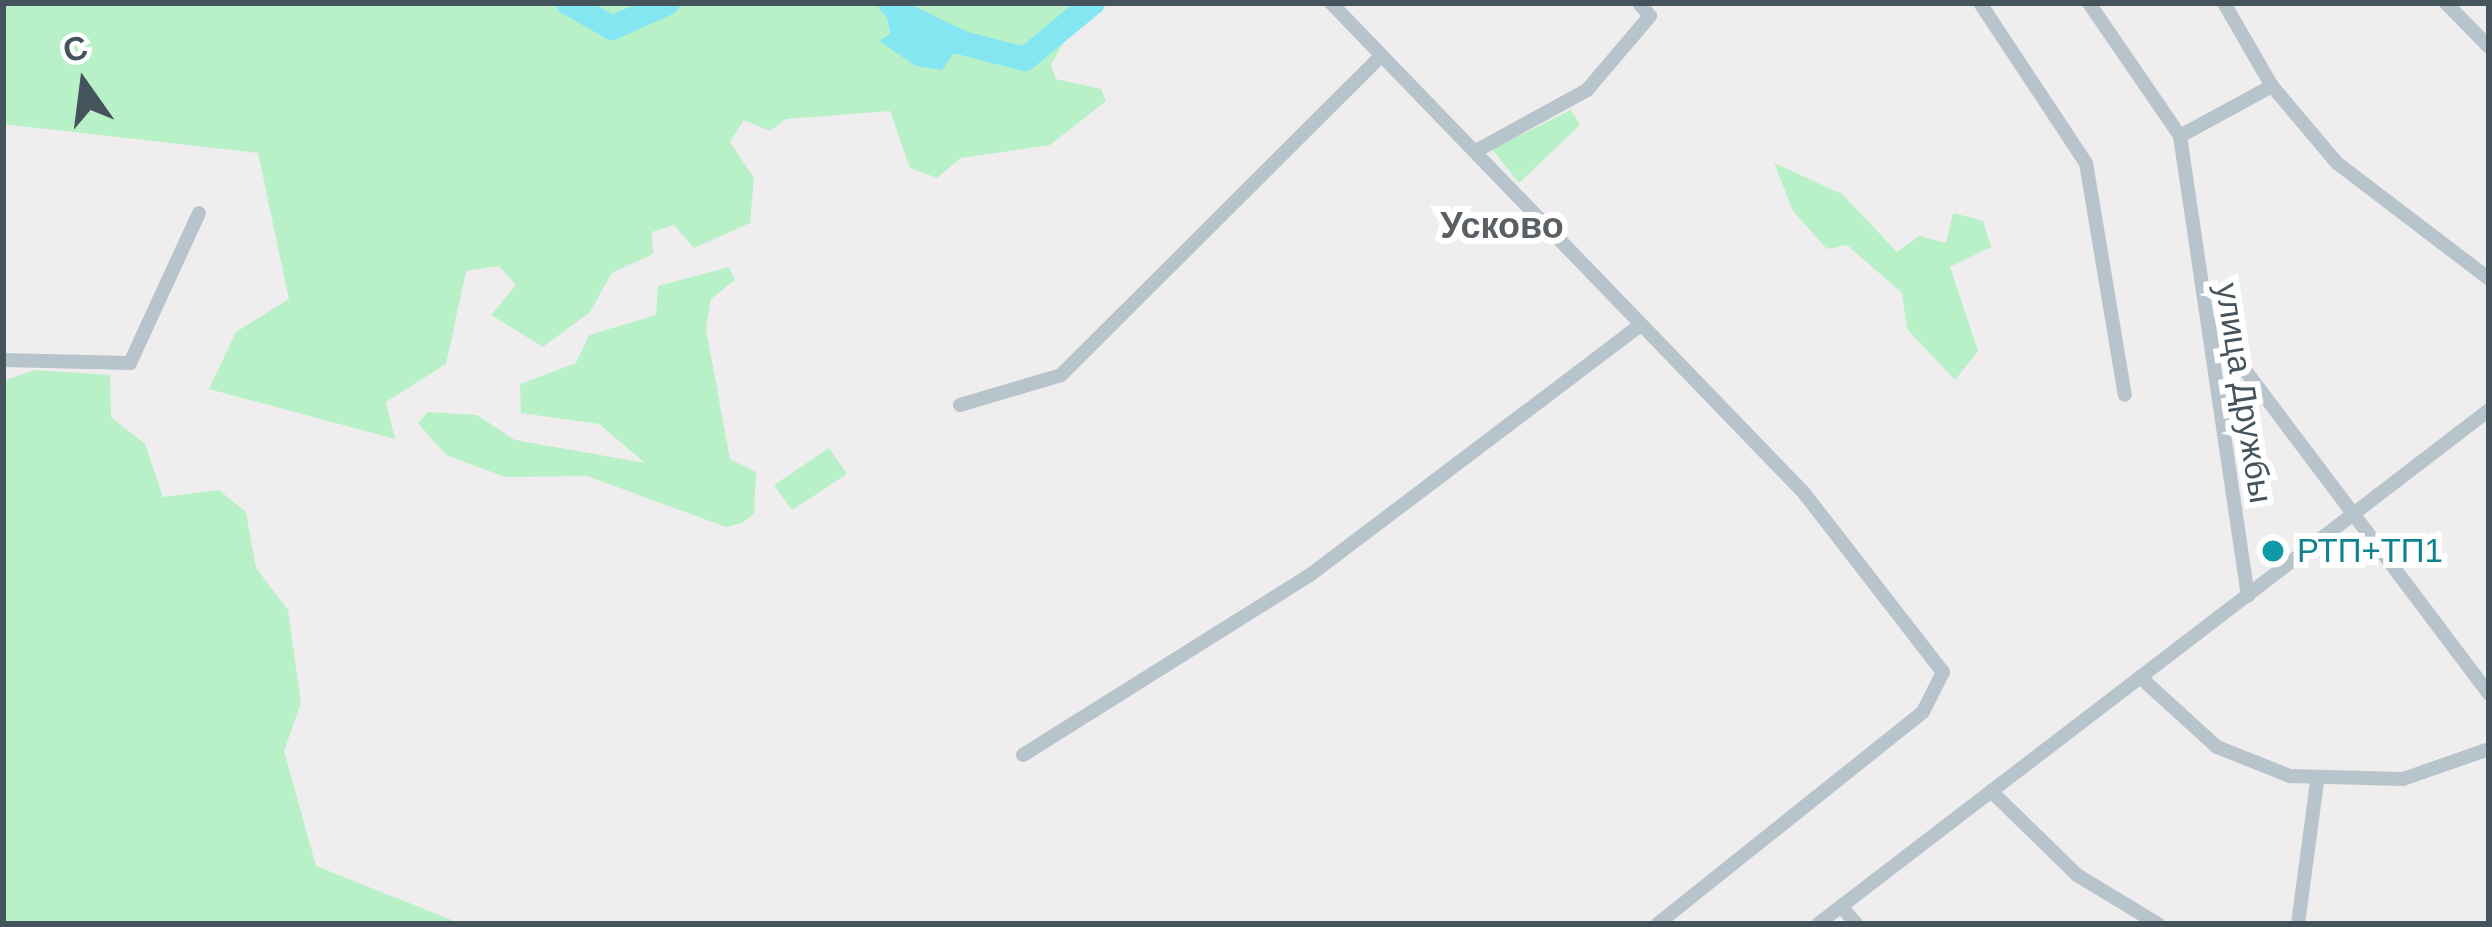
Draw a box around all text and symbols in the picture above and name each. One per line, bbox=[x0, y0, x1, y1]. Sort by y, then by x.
north arrow bbox=[24, 24, 144, 144]
text: С bbox=[59, 28, 91, 69]
district label: Усково bbox=[1440, 204, 1564, 248]
street label: улица Дружбы bbox=[2207, 280, 2281, 506]
place label: РТП+ТП1 bbox=[2297, 531, 2443, 571]
marker: РТП+ТП1 bbox=[2260, 538, 2286, 564]

